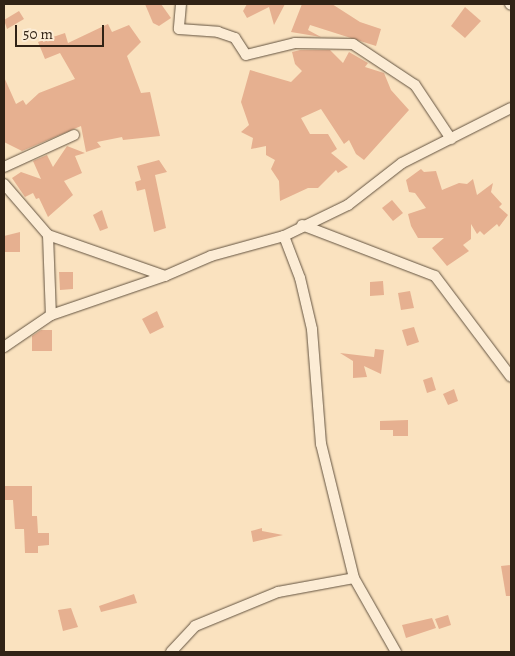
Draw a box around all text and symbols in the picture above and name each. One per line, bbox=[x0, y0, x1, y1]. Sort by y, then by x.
scale bar bbox=[18, 15, 106, 47]
text: 50 m bbox=[23, 24, 53, 44]

